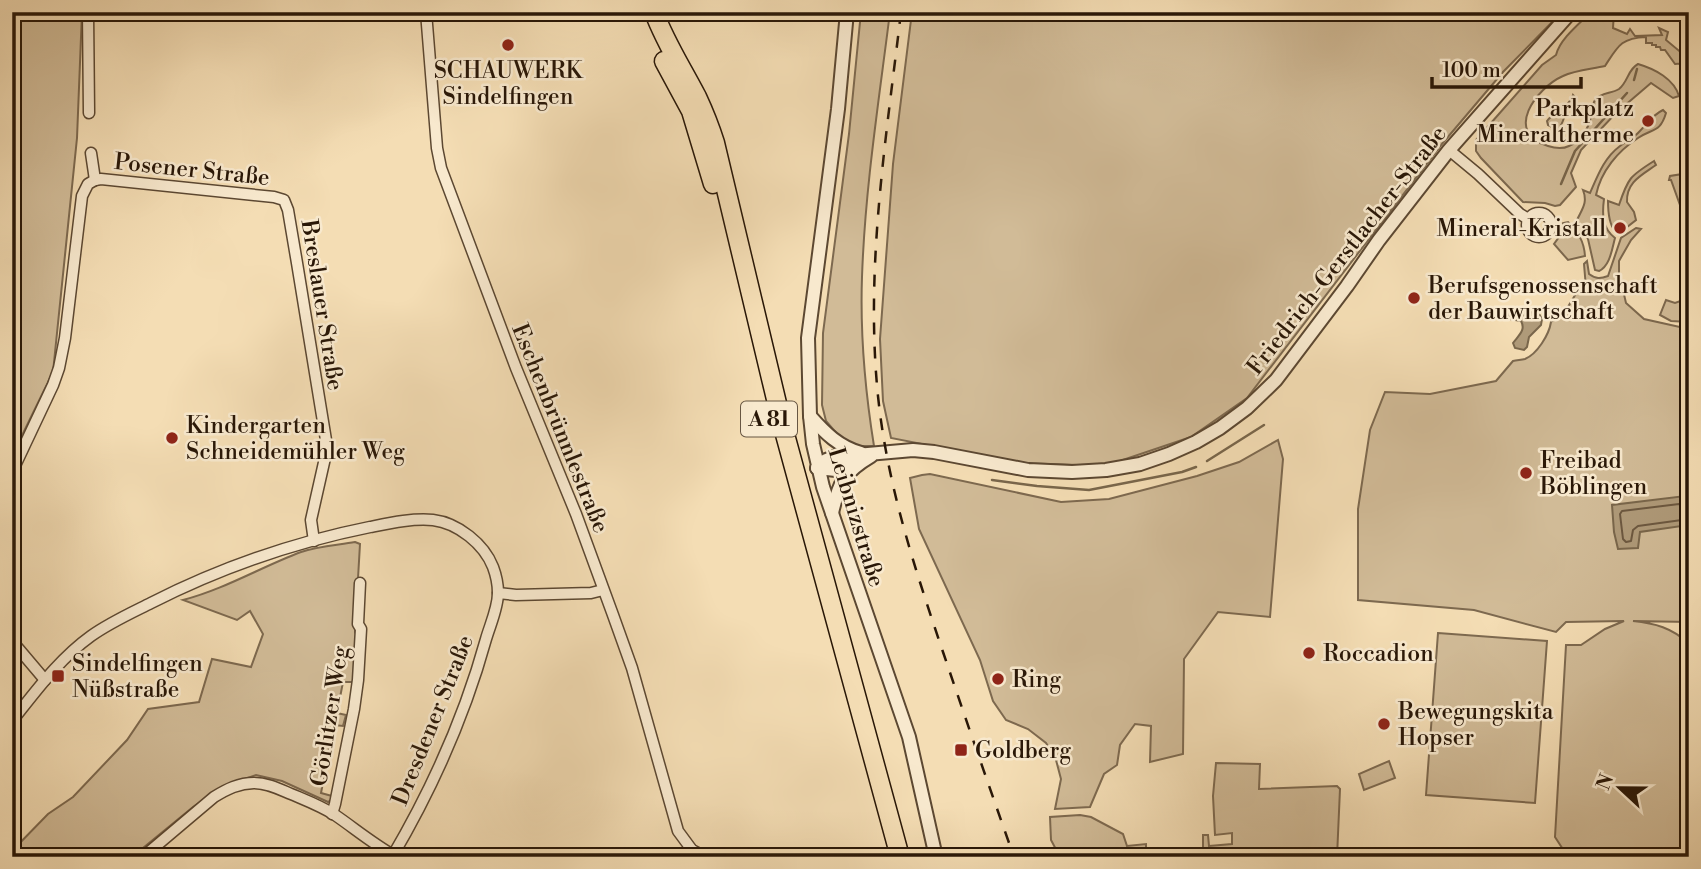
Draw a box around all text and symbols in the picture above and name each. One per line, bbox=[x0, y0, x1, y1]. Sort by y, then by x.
marker: SCHAUWERK Sindelfingen bbox=[500, 37, 516, 53]
scale bar bbox=[1432, 46, 1580, 90]
place label: SCHAUWERK Sindelfingen bbox=[434, 57, 585, 111]
text: 100 m bbox=[1442, 58, 1501, 84]
place label: Parkplatz Mineraltherme bbox=[1477, 95, 1634, 149]
marker: Parkplatz Mineraltherme bbox=[1640, 113, 1656, 129]
street label: Friedrich-Gerstlacher-Straße bbox=[1241, 121, 1453, 381]
street label: Posener Straße bbox=[113, 148, 271, 192]
place label: Mineral-Kristall bbox=[1437, 215, 1606, 243]
street label: Breslauer Straße bbox=[295, 217, 349, 393]
marker: Mineral-Kristall bbox=[1612, 220, 1628, 236]
place label: Berufsgenossenschaft der Bauwirtschaft bbox=[1427, 272, 1658, 326]
marker: Berufsgenossenschaft der Bauwirtschaft bbox=[1406, 290, 1422, 306]
street label: Eschenbrünnlestraße bbox=[505, 320, 615, 537]
road number: A 81 bbox=[741, 402, 797, 436]
place label: Kindergarten Schneidemühler Weg bbox=[186, 412, 405, 466]
marker: Kindergarten Schneidemühler Weg bbox=[164, 430, 180, 446]
street label: Leibnizstraße bbox=[822, 444, 891, 590]
place label: Freibad Böblingen bbox=[1539, 447, 1648, 501]
marker: Freibad Böblingen bbox=[1518, 465, 1534, 481]
street label: Dresdener Straße bbox=[386, 631, 480, 810]
place label: Roccadion bbox=[1323, 640, 1434, 668]
street label: Görlitzer Weg bbox=[305, 644, 355, 788]
marker: Roccadion bbox=[1301, 645, 1317, 661]
place label: Sindelfingen Nüßstraße bbox=[72, 650, 203, 704]
place label: Ring bbox=[1012, 666, 1061, 694]
marker: Sindelfingen Nüßstraße bbox=[50, 668, 66, 684]
marker: Ring bbox=[990, 671, 1006, 687]
place label: Bewegungskita Hopser bbox=[1397, 698, 1554, 752]
marker: Bewegungskita Hopser bbox=[1376, 716, 1392, 732]
place label: Goldberg bbox=[975, 737, 1071, 765]
marker: Goldberg bbox=[953, 742, 969, 758]
north arrow bbox=[1586, 754, 1656, 824]
text: N bbox=[1591, 771, 1619, 793]

